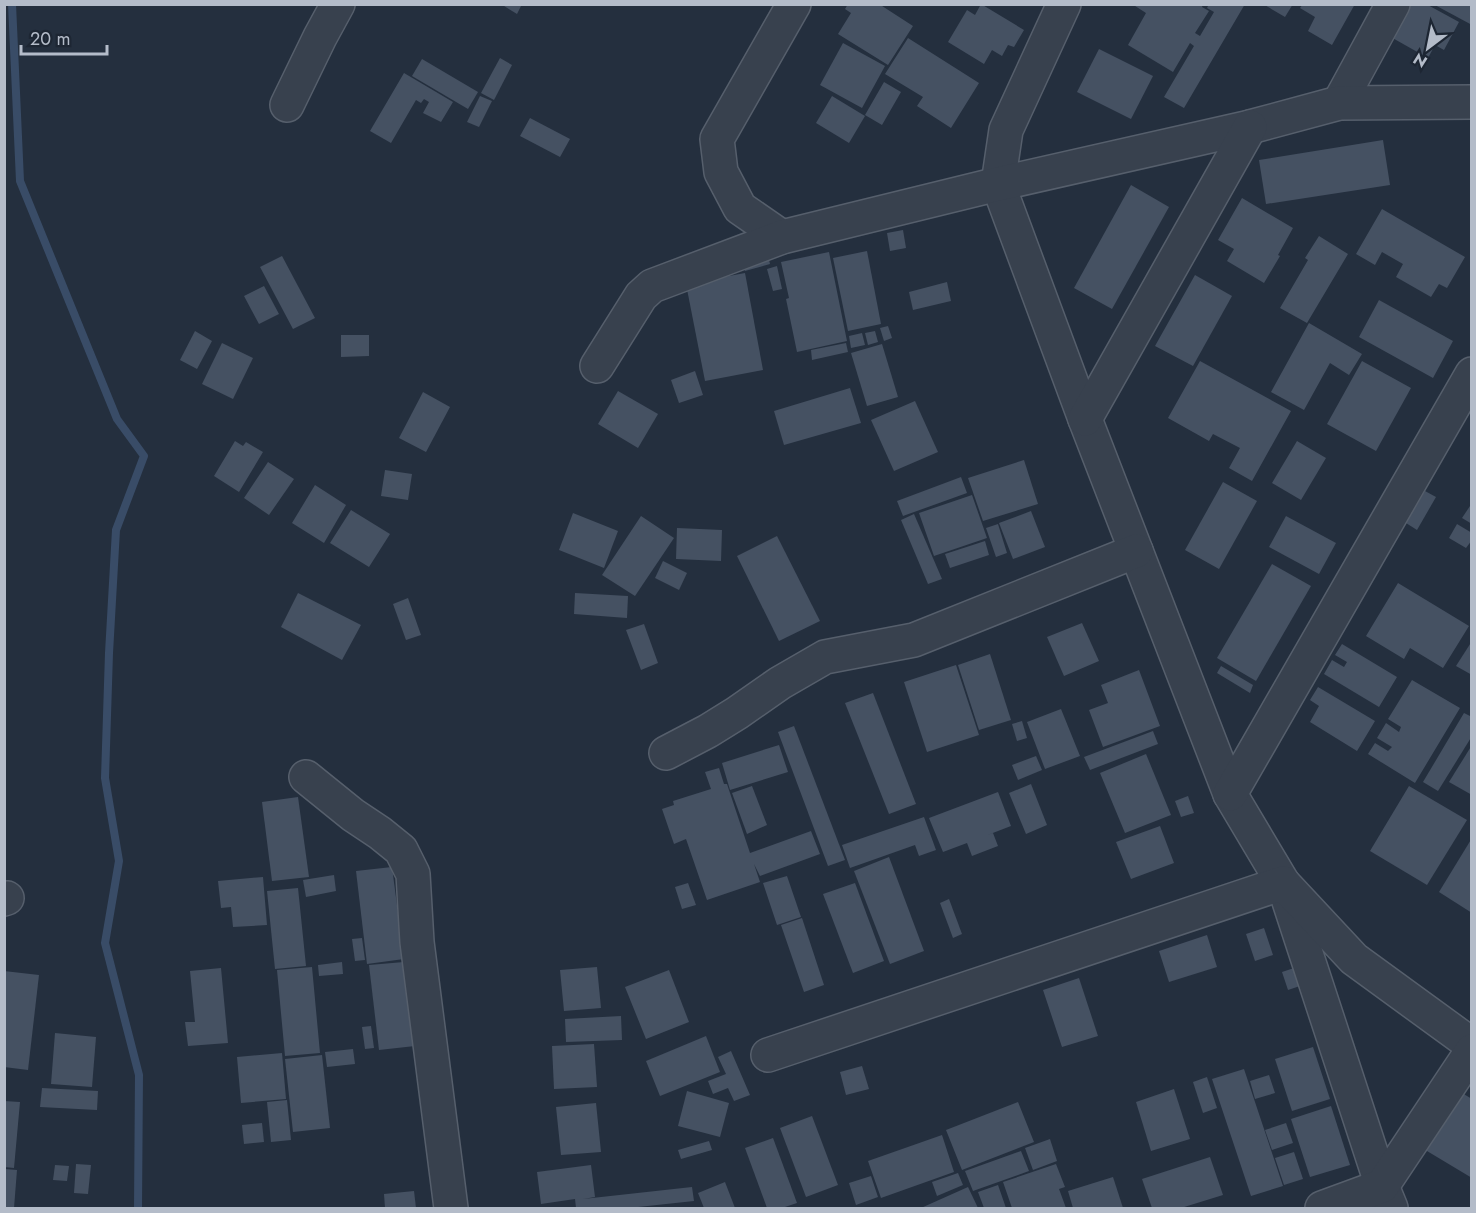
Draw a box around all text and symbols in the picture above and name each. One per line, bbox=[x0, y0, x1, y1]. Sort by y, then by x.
scale bar bbox=[21, 18, 106, 56]
north arrow bbox=[1398, 18, 1458, 78]
text: 20 m bbox=[30, 26, 70, 52]
text: N bbox=[1409, 47, 1432, 73]

